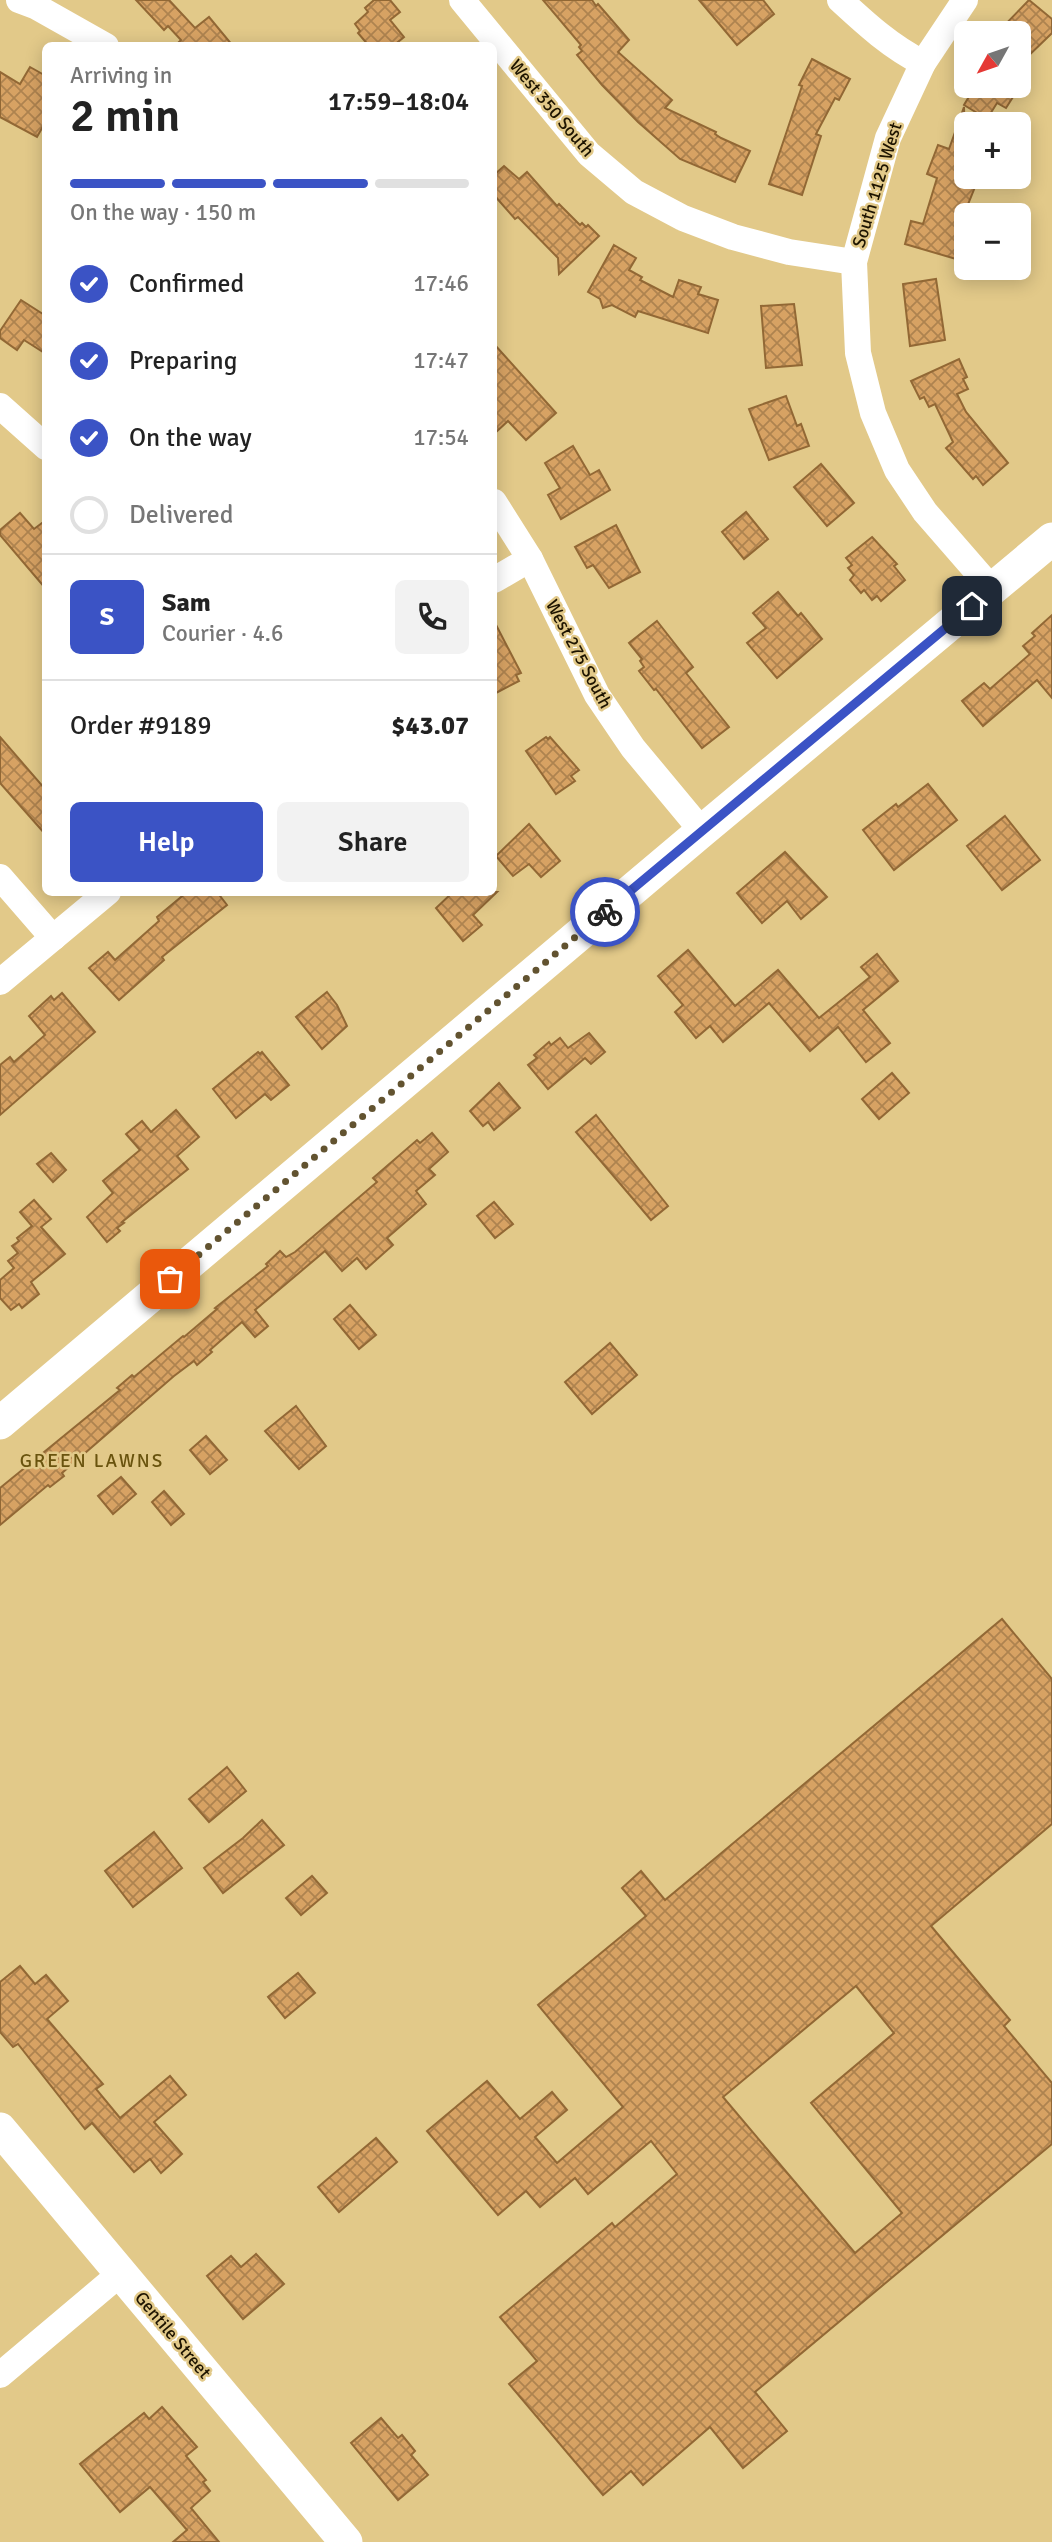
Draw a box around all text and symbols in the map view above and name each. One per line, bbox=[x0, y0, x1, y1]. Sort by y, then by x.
north arrow bbox=[954, 21, 1031, 98]
map controls bbox=[954, 21, 1031, 280]
street label: West 350 South bbox=[505, 55, 599, 161]
text: Arriving in bbox=[70, 61, 172, 90]
text: 17:59–18:04 bbox=[328, 86, 469, 118]
text: 2 min bbox=[70, 88, 180, 144]
button: + bbox=[954, 112, 1031, 189]
street label: South 1125 West bbox=[847, 120, 907, 250]
text: On the way · 150 m bbox=[70, 198, 256, 227]
button: − bbox=[954, 203, 1031, 280]
icon: check bbox=[70, 265, 108, 303]
text: Confirmed bbox=[129, 268, 244, 300]
text: 17:46 bbox=[413, 269, 469, 298]
icon: check bbox=[70, 342, 108, 380]
text: Preparing bbox=[129, 345, 237, 377]
text: 17:47 bbox=[413, 346, 469, 375]
icon: check bbox=[70, 419, 108, 457]
text: On the way bbox=[129, 422, 252, 454]
text: 17:54 bbox=[413, 423, 469, 452]
text: Delivered bbox=[129, 499, 234, 531]
pin bbox=[942, 576, 1002, 636]
button: phone bbox=[395, 580, 469, 654]
text: Sam bbox=[162, 587, 211, 619]
icon: home bbox=[953, 587, 991, 625]
street label: West 275 South bbox=[541, 596, 617, 712]
text: S bbox=[100, 601, 114, 633]
text: Courier · 4.6 bbox=[162, 619, 283, 648]
text: Order #9189 bbox=[70, 710, 211, 742]
text: $43.07 bbox=[391, 710, 469, 742]
button: Help bbox=[70, 802, 263, 882]
button: Share bbox=[277, 802, 469, 882]
courier bbox=[570, 877, 640, 947]
icon: bike bbox=[586, 893, 624, 931]
pin bbox=[140, 1249, 200, 1309]
icon: bag bbox=[151, 1260, 189, 1298]
district label: GREEN LAWNS bbox=[20, 1449, 164, 1473]
street label: Gentile Street bbox=[130, 2287, 216, 2383]

